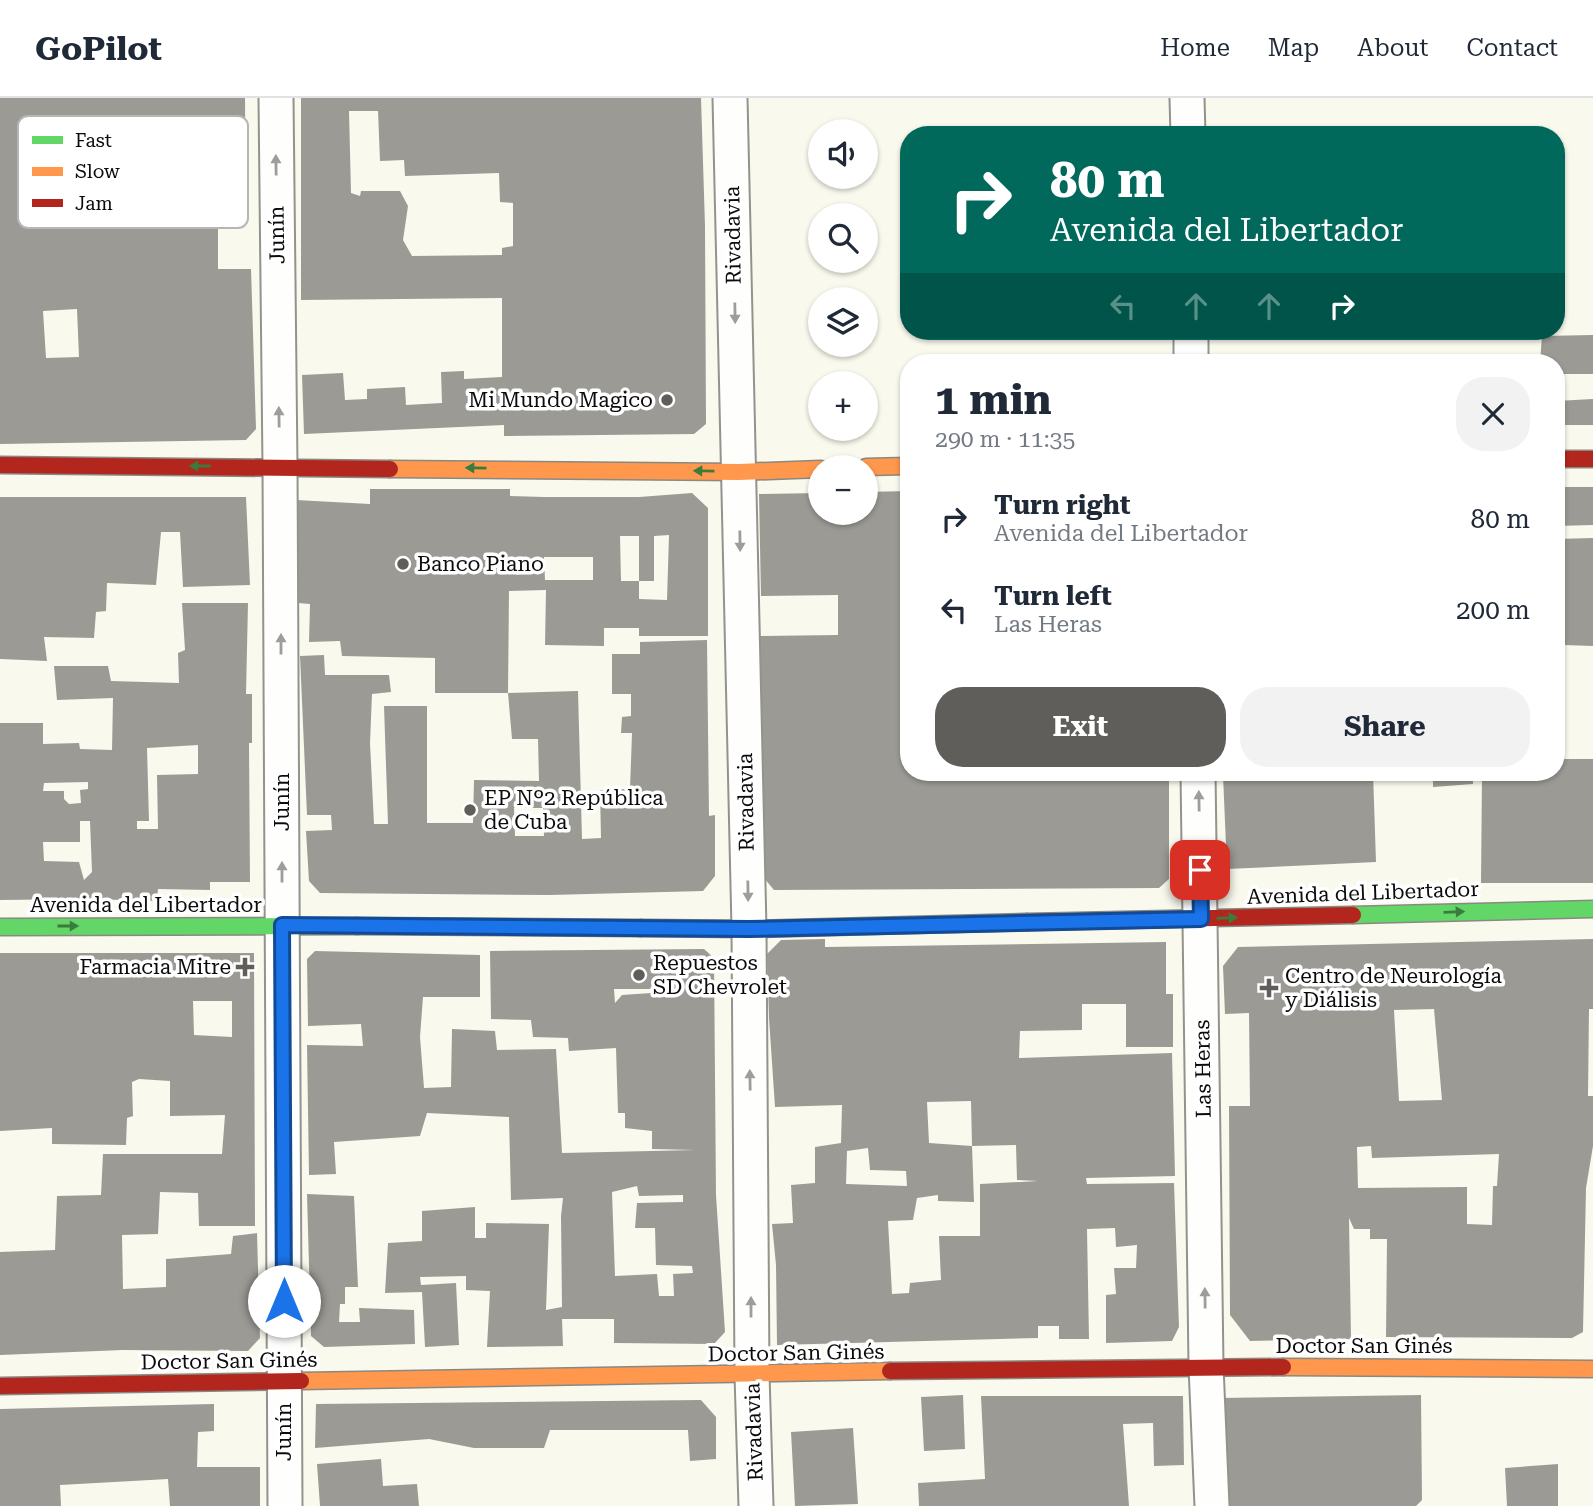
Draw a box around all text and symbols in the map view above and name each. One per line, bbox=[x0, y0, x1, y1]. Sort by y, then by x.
text: GoPilot bbox=[35, 29, 162, 68]
text: Home bbox=[1160, 34, 1230, 62]
text: Map bbox=[1268, 34, 1319, 62]
text: About bbox=[1357, 34, 1428, 62]
text: Contact bbox=[1466, 34, 1558, 62]
legend bbox=[18, 116, 248, 228]
map controls bbox=[808, 119, 878, 525]
button: sound bbox=[808, 119, 878, 189]
text: Fast bbox=[75, 129, 112, 152]
text: 80 m bbox=[1050, 152, 1165, 209]
one-way arrow bbox=[270, 153, 282, 175]
icon: right bbox=[935, 154, 1026, 245]
text: Slow bbox=[75, 160, 120, 183]
street label: Rivadavia bbox=[720, 185, 746, 285]
text: Jam bbox=[75, 192, 113, 215]
button: search bbox=[808, 203, 878, 273]
street label: Junín bbox=[264, 205, 290, 264]
text: Avenida del Libertador bbox=[1050, 211, 1403, 249]
button: layers bbox=[808, 287, 878, 357]
icon: left bbox=[1104, 287, 1142, 325]
icon: ahead bbox=[1177, 287, 1215, 325]
icon: ahead bbox=[1250, 287, 1288, 325]
icon: right bbox=[1323, 287, 1361, 325]
one-way arrow bbox=[730, 302, 741, 324]
button: + bbox=[808, 371, 878, 441]
text: 1 min bbox=[935, 375, 1052, 424]
button: close bbox=[1456, 377, 1530, 451]
place label: Mi Mundo Magico bbox=[468, 388, 653, 412]
marker: Mi Mundo Magico bbox=[659, 392, 675, 408]
one-way arrow bbox=[273, 405, 285, 427]
text: 290 m · 11:35 bbox=[935, 426, 1075, 453]
button: − bbox=[808, 455, 878, 525]
one-way arrow bbox=[188, 460, 210, 472]
one-way arrow bbox=[465, 462, 487, 474]
one-way arrow bbox=[692, 465, 714, 477]
text: Turn right bbox=[994, 490, 1130, 520]
icon: right bbox=[935, 500, 973, 538]
text: 80 m bbox=[1471, 504, 1530, 534]
text: Avenida del Libertador bbox=[994, 520, 1248, 547]
one-way arrow bbox=[735, 530, 746, 552]
place label: Banco Piano bbox=[417, 552, 544, 576]
marker: Banco Piano bbox=[395, 556, 411, 572]
text: Turn left bbox=[994, 581, 1112, 611]
icon: left bbox=[935, 591, 973, 629]
text: 200 m bbox=[1456, 595, 1530, 625]
text: Las Heras bbox=[994, 611, 1102, 638]
one-way arrow bbox=[275, 633, 287, 655]
button: Exit bbox=[935, 687, 1226, 767]
button: Share bbox=[1240, 687, 1530, 767]
street label: Rivadavia bbox=[733, 752, 759, 852]
street label: Junín bbox=[270, 772, 294, 831]
place label: EP Nº2 República de Cuba bbox=[484, 786, 664, 834]
one-way arrow bbox=[1193, 790, 1205, 812]
marker: EP Nº2 República de Cuba bbox=[462, 802, 478, 818]
pin bbox=[1170, 840, 1230, 900]
icon: arrive bbox=[1181, 851, 1219, 889]
one-way arrow bbox=[276, 860, 288, 882]
street label: Avenida del Libertador bbox=[1247, 877, 1480, 909]
one-way arrow bbox=[742, 880, 754, 902]
street label: Avenida del Libertador bbox=[30, 893, 262, 917]
one-way arrow bbox=[1443, 906, 1465, 918]
one-way arrow bbox=[1216, 912, 1238, 924]
one-way arrow bbox=[57, 920, 79, 932]
place label: Repuestos SD Chevrolet bbox=[653, 951, 787, 999]
place label: Farmacia Mitre bbox=[79, 955, 231, 979]
marker: Farmacia Mitre bbox=[237, 959, 253, 975]
place label: Centro de Neurología y Diálisis bbox=[1285, 964, 1502, 1012]
marker: Repuestos SD Chevrolet bbox=[631, 967, 647, 983]
marker: Centro de Neurología y Diálisis bbox=[1259, 978, 1279, 998]
street label: Las Heras bbox=[1190, 1020, 1216, 1118]
one-way arrow bbox=[744, 1068, 756, 1090]
position arrow bbox=[247, 1264, 321, 1338]
one-way arrow bbox=[1200, 1287, 1211, 1309]
one-way arrow bbox=[745, 1296, 757, 1318]
street label: Doctor San Ginés bbox=[1276, 1334, 1452, 1358]
street label: Doctor San Ginés bbox=[707, 1339, 885, 1367]
street label: Doctor San Ginés bbox=[140, 1347, 318, 1375]
street label: Rivadavia bbox=[740, 1382, 768, 1482]
street label: Junín bbox=[272, 1402, 296, 1461]

